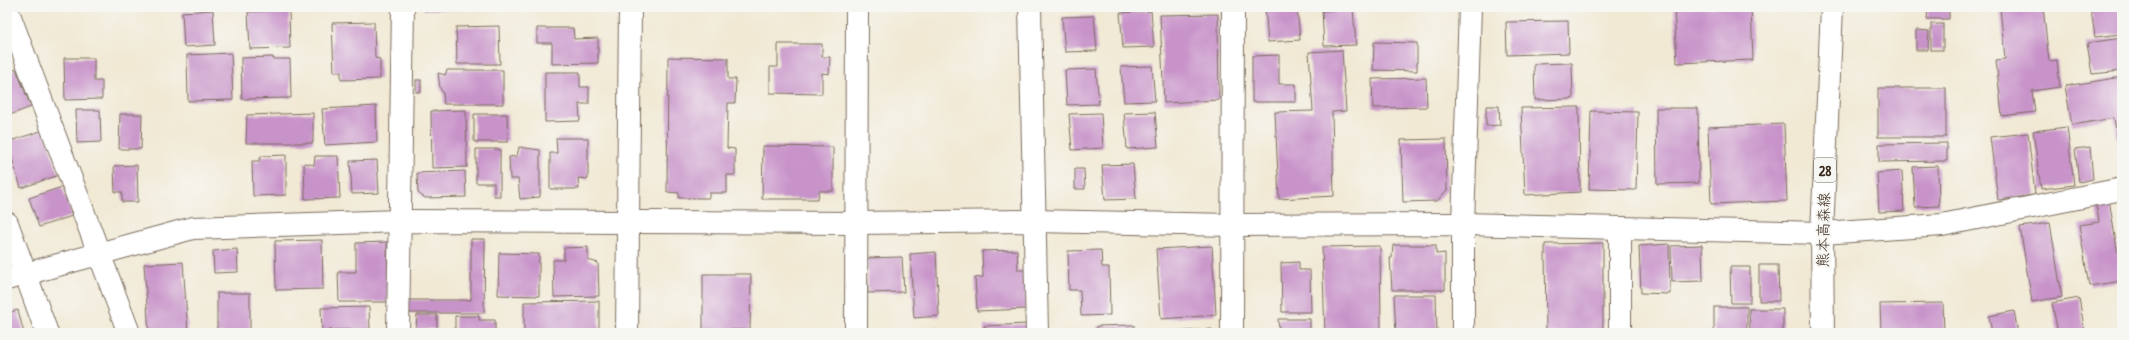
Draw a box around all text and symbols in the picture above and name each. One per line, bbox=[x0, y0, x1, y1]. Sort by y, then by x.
road number: 28 bbox=[1814, 158, 1836, 182]
street label: 熊本高森線 bbox=[1812, 192, 1834, 268]

